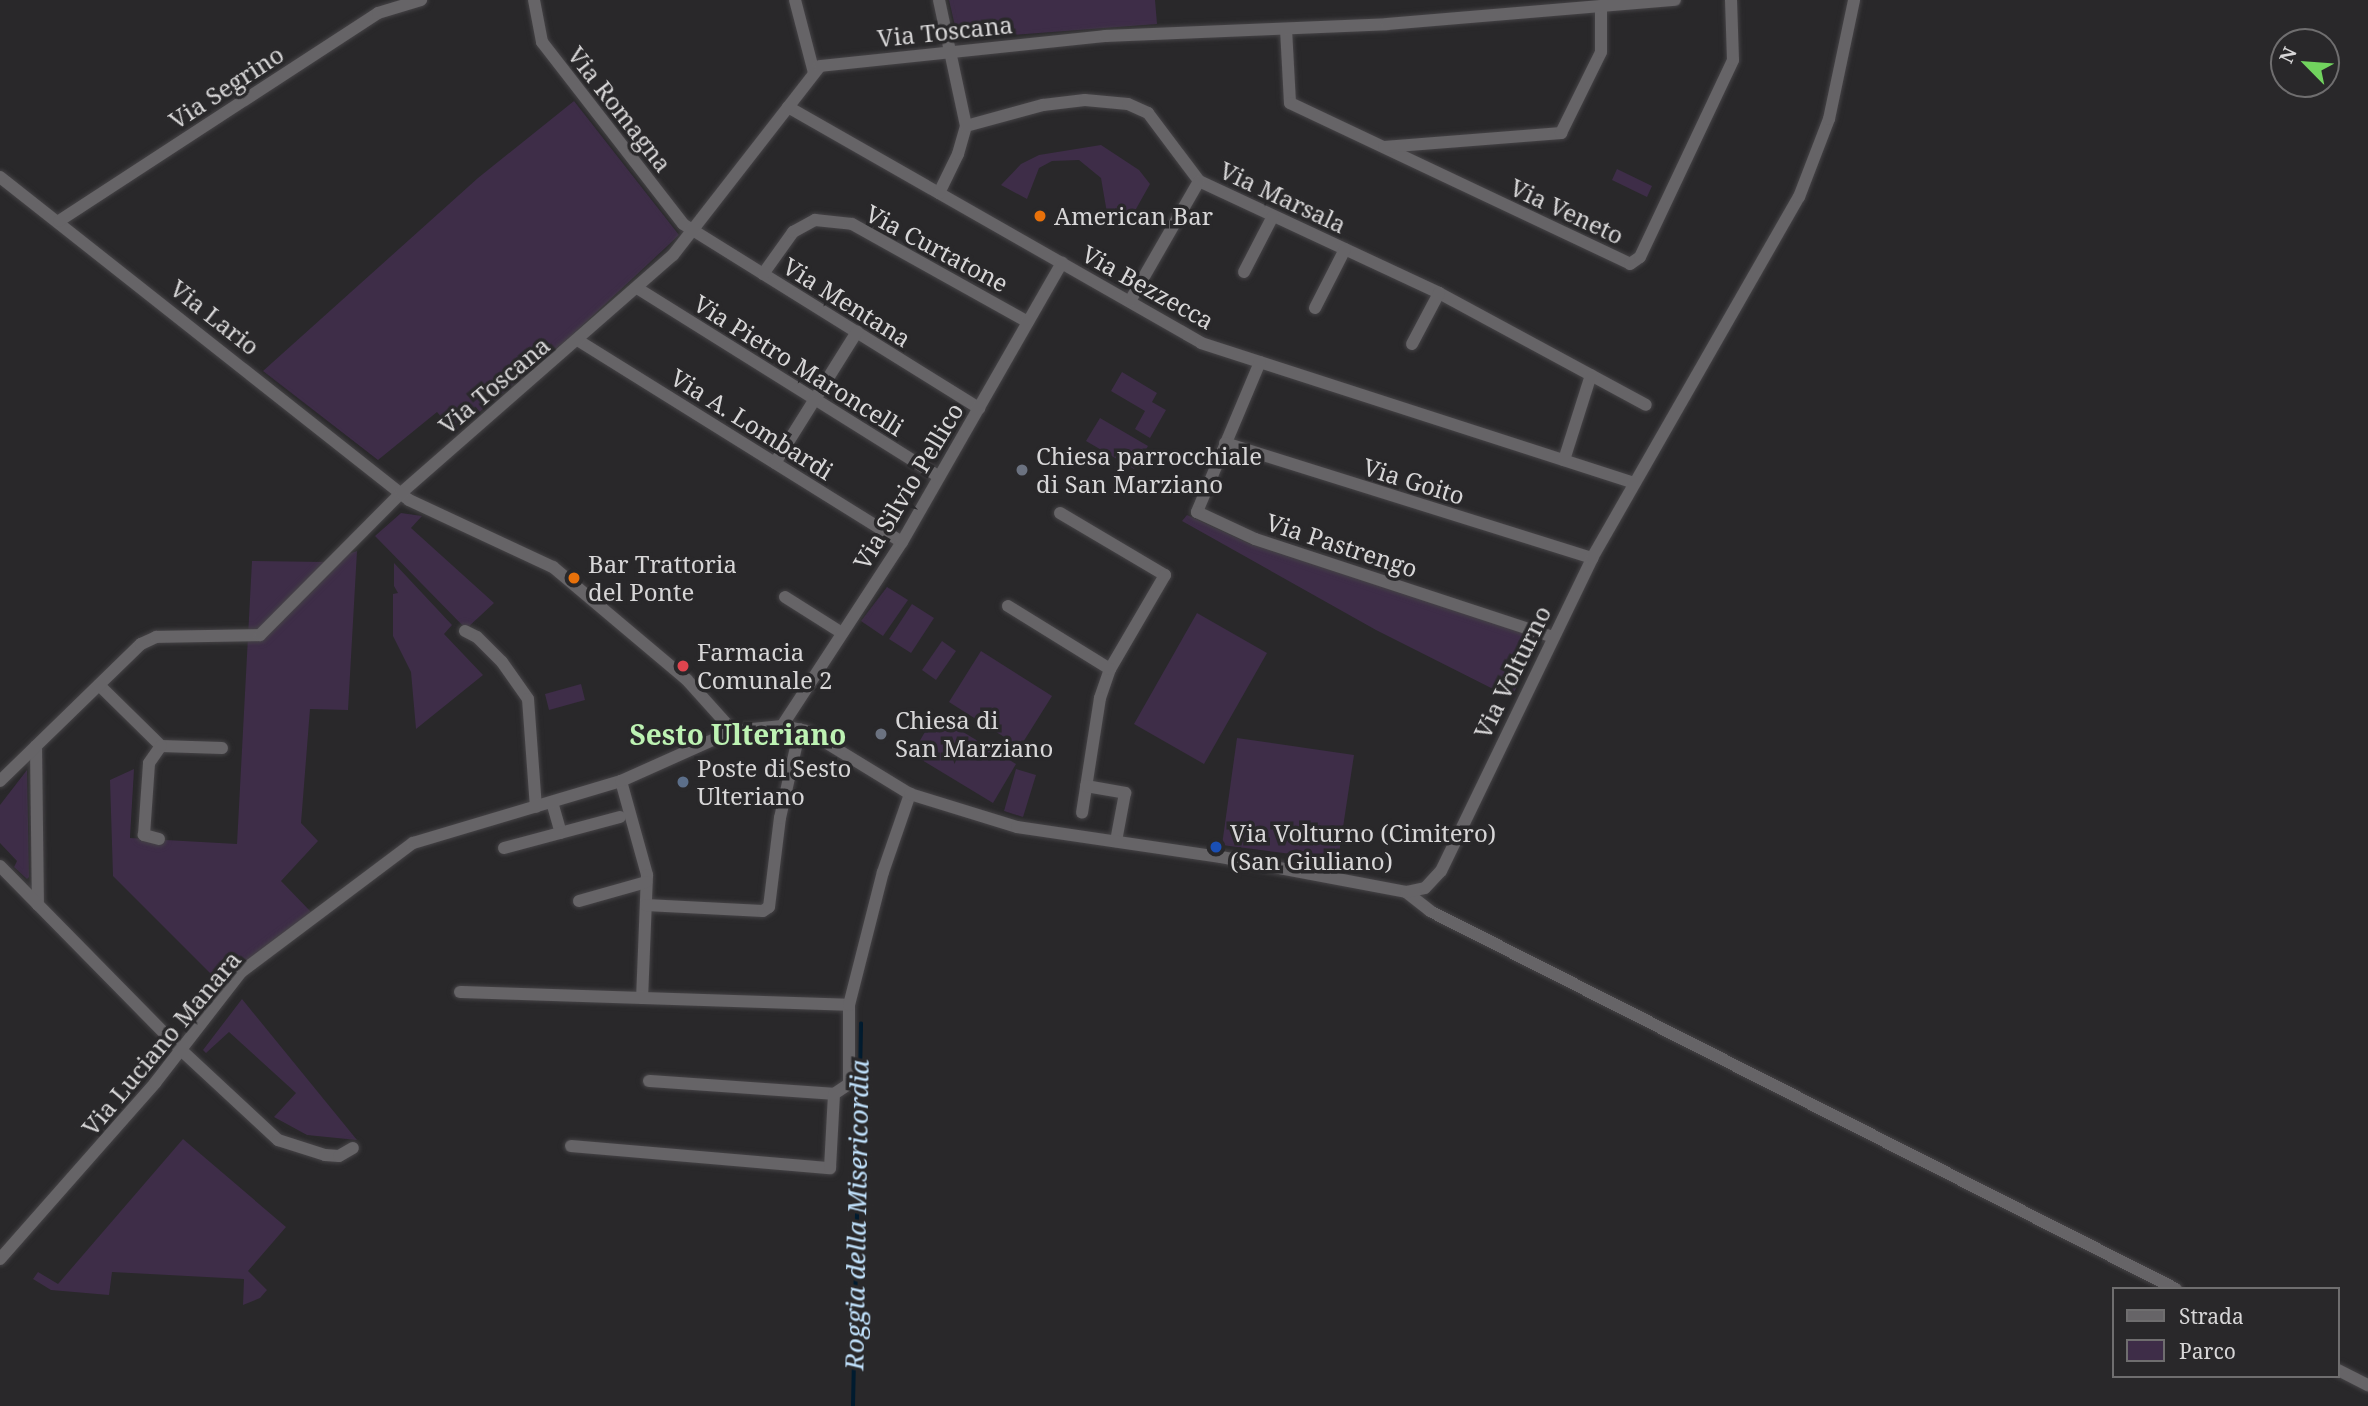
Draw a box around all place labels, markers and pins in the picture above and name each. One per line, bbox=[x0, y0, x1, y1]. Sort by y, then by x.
place label: American Bar bbox=[1054, 202, 1213, 230]
marker: American Bar bbox=[1032, 208, 1048, 224]
place label: Chiesa parrocchiale di San Marziano bbox=[1036, 442, 1262, 498]
marker: Chiesa parrocchiale di San Marziano bbox=[1014, 462, 1030, 478]
place label: Bar Trattoria del Ponte bbox=[588, 550, 737, 606]
marker: Bar Trattoria del Ponte bbox=[566, 570, 582, 586]
place label: Farmacia Comunale 2 bbox=[697, 638, 832, 694]
marker: Farmacia Comunale 2 bbox=[675, 658, 691, 674]
place label: Chiesa di San Marziano bbox=[895, 706, 1053, 762]
marker: Chiesa di San Marziano bbox=[873, 726, 889, 742]
place label: Poste di Sesto Ulteriano bbox=[697, 754, 851, 810]
marker: Poste di Sesto Ulteriano bbox=[675, 774, 691, 790]
place label: Via Volturno (Cimitero) (San Giuliano) bbox=[1230, 819, 1496, 875]
marker: Via Volturno (Cimitero) (San Giuliano) bbox=[1208, 839, 1224, 855]

